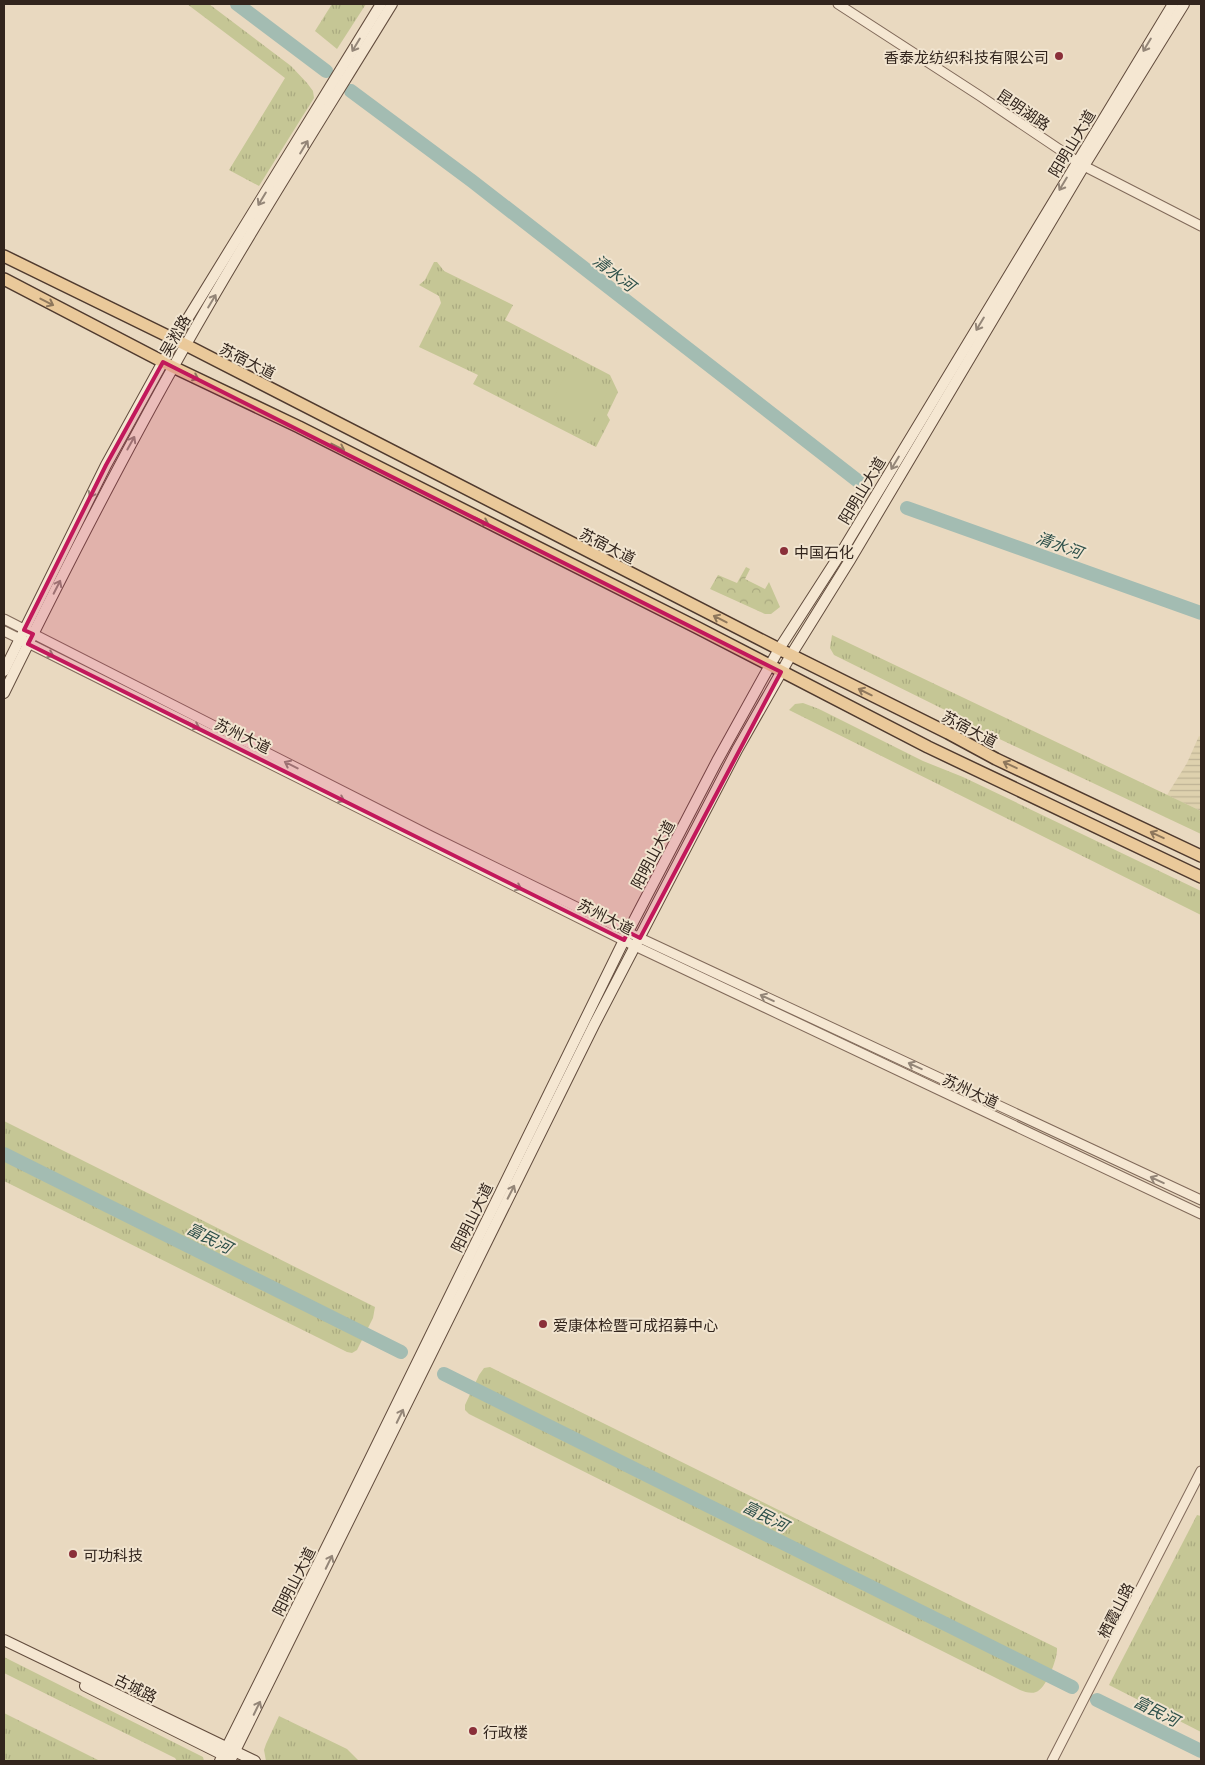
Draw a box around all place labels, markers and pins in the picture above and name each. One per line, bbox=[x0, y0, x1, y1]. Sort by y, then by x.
place label: 香泰龙纺织科技有限公司 bbox=[884, 45, 1049, 68]
marker: 香泰龙纺织科技有限公司 bbox=[1053, 50, 1065, 62]
place label: 中国石化 bbox=[794, 540, 854, 563]
marker: 中国石化 bbox=[778, 545, 790, 557]
place label: 爱康体检暨可成招募中心 bbox=[553, 1313, 718, 1336]
marker: 爱康体检暨可成招募中心 bbox=[537, 1318, 549, 1330]
place label: 可功科技 bbox=[83, 1543, 143, 1566]
marker: 可功科技 bbox=[67, 1548, 79, 1560]
place label: 行政楼 bbox=[483, 1720, 528, 1743]
marker: 行政楼 bbox=[467, 1725, 479, 1737]

